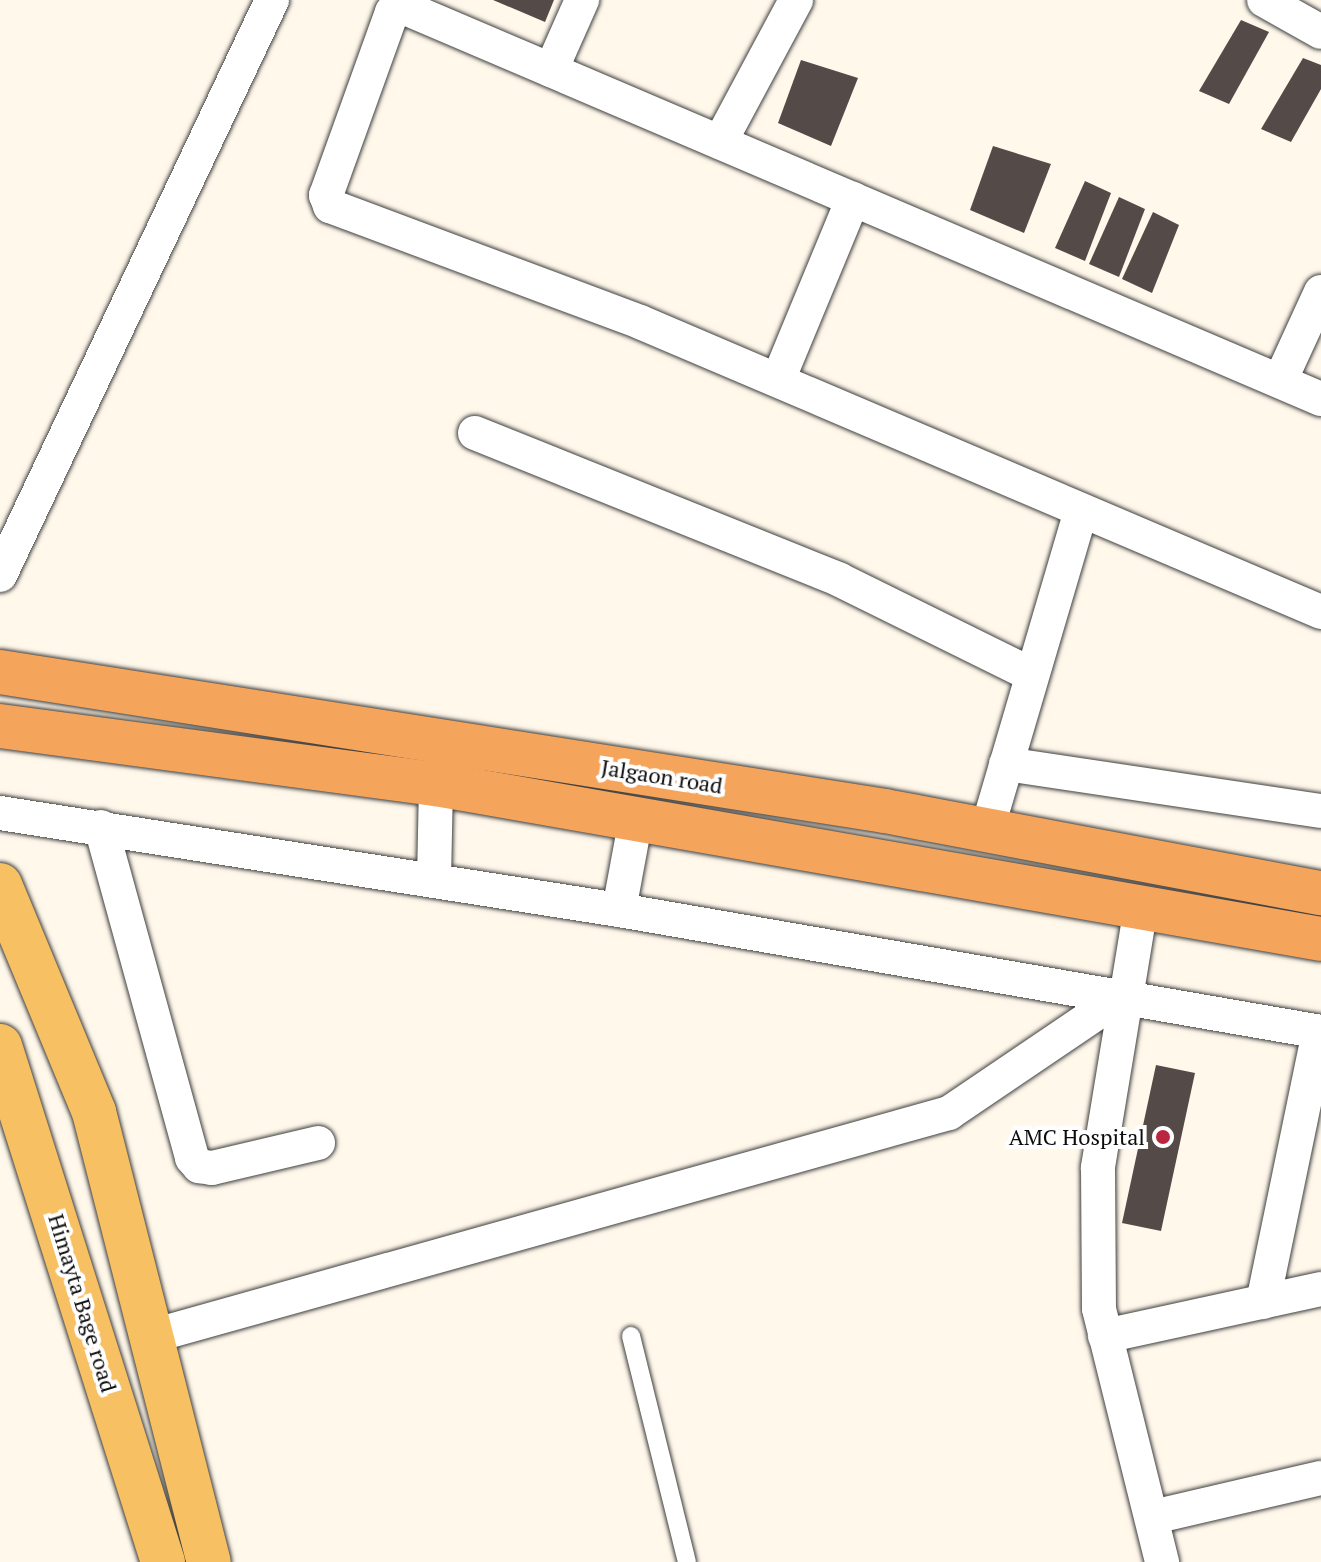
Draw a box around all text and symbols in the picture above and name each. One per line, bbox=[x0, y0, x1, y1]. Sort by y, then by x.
street label: Jalgaon road bbox=[599, 753, 725, 799]
place label: AMC Hospital bbox=[1009, 1124, 1145, 1150]
marker: AMC Hospital bbox=[1152, 1126, 1174, 1148]
street label: Himayta Bage road bbox=[43, 1211, 123, 1395]

